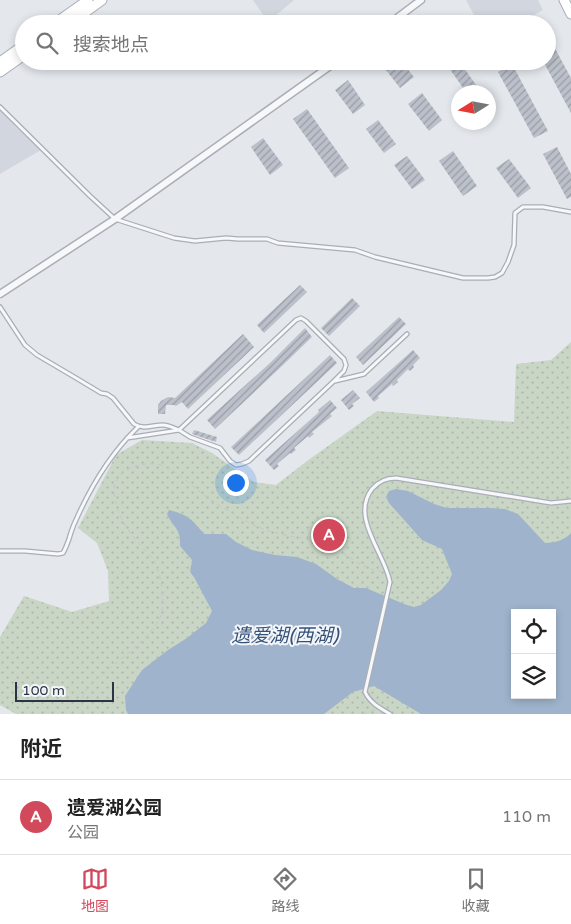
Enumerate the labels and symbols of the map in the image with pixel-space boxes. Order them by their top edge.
north arrow [451,85,496,130]
your location [223,470,249,496]
pin: A [313,516,345,554]
water label: 遗爱湖(西湖) [232,625,340,647]
scale bar [15,679,114,702]

